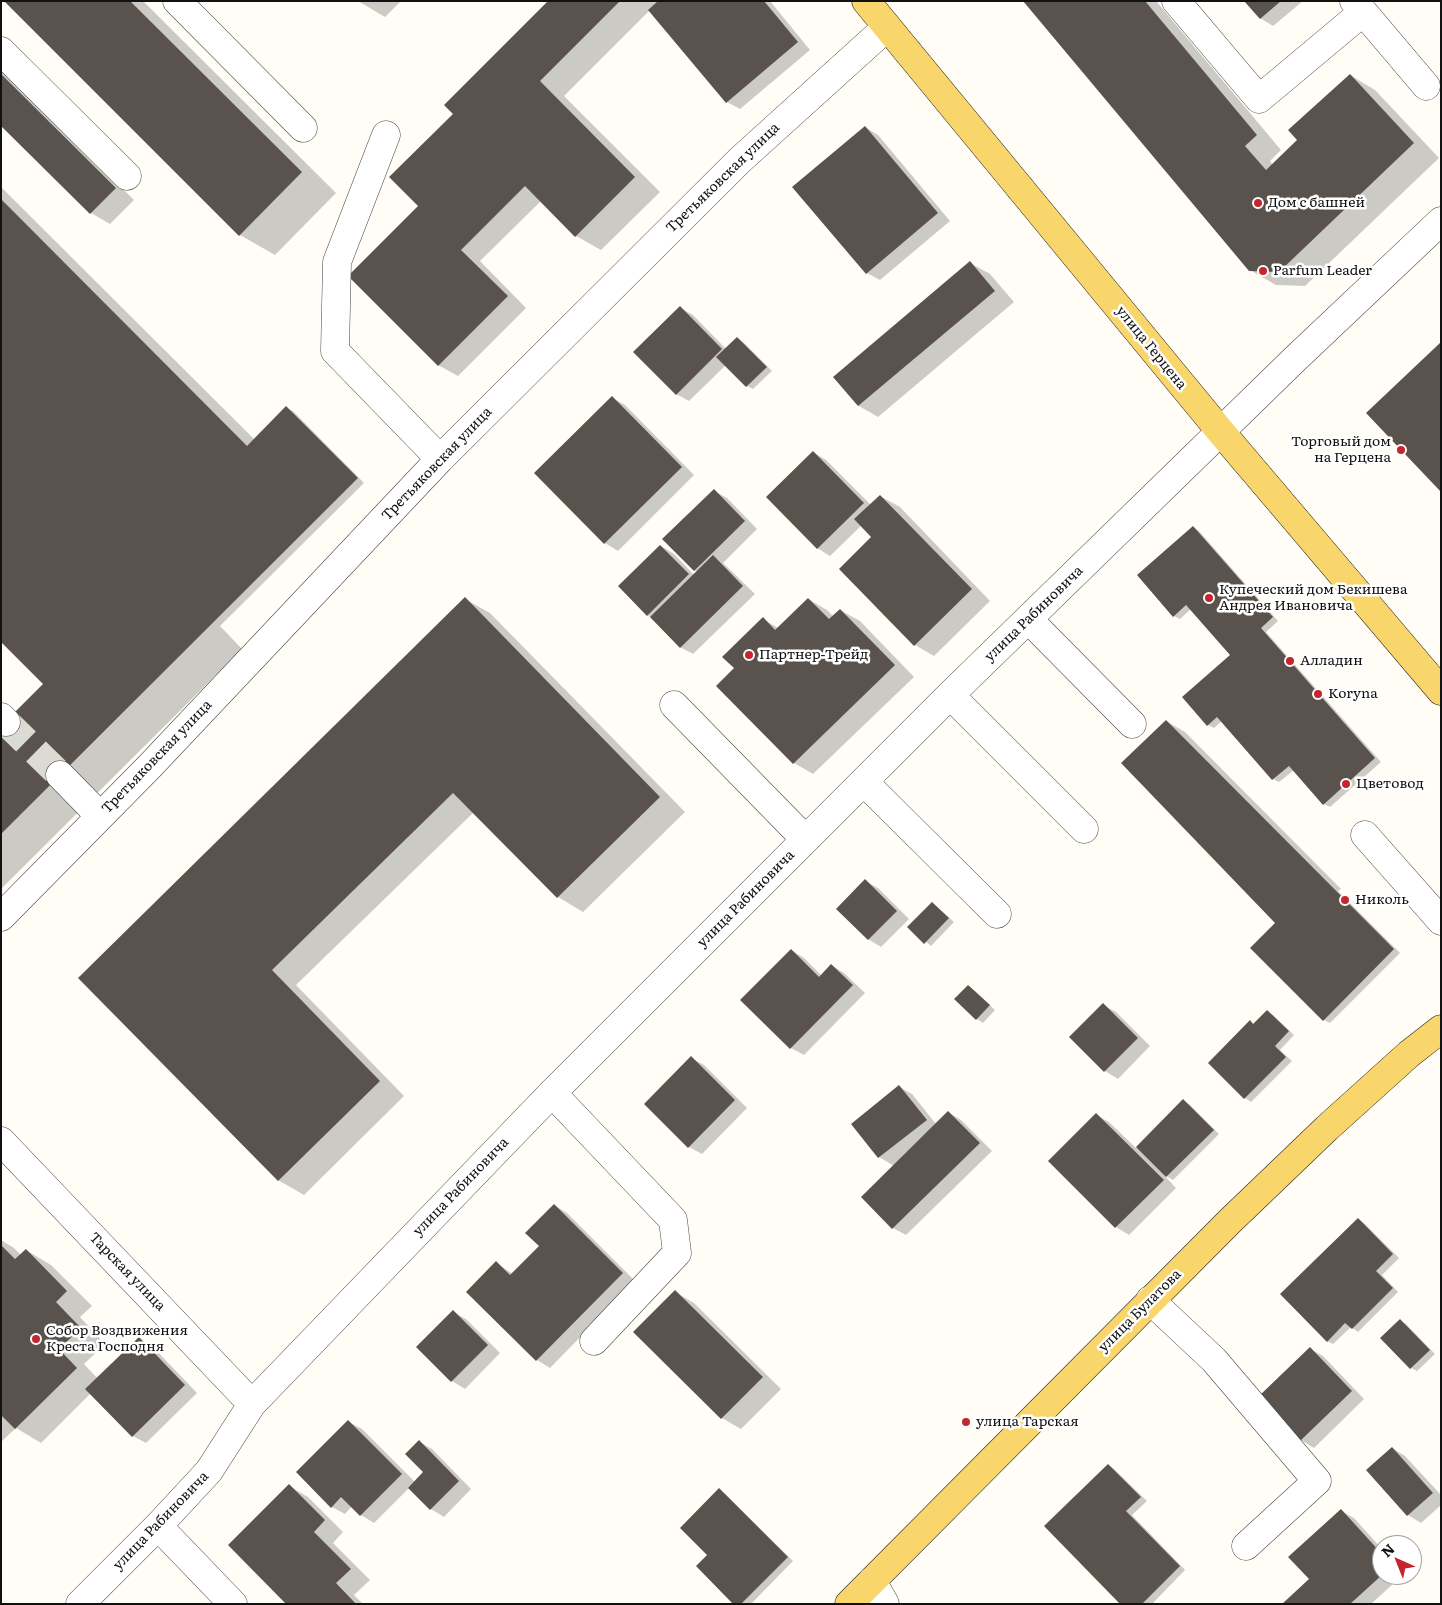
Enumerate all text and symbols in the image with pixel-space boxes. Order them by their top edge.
street label: Третьяковская улица [663,119,783,237]
place label: Дом с башней [1268,195,1365,211]
marker: Дом с башней [1252,197,1264,209]
place label: Parfum Leader [1273,263,1372,279]
marker: Parfum Leader [1257,265,1269,277]
street label: улица Герцена [1112,303,1190,393]
street label: Третьяковская улица [378,404,496,524]
place label: Торговый дом на Герцена [1291,434,1391,467]
marker: Торговый дом на Герцена [1395,444,1407,456]
street label: улица Рабиновича [981,563,1087,665]
place label: Купеческий дом Бекишева Андрея Ивановича [1219,582,1408,614]
marker: Купеческий дом Бекишева Андрея Ивановича [1203,592,1215,604]
place label: Партнер-Трейд [759,647,868,663]
marker: Партнер-Трейд [743,649,755,661]
place label: Алладин [1300,653,1363,669]
marker: Алладин [1284,655,1296,667]
place label: Koryna [1328,686,1378,702]
marker: Koryna [1312,688,1324,700]
street label: Третьяковская улица [98,697,216,817]
place label: Цветовод [1356,776,1424,792]
marker: Цветовод [1340,778,1352,790]
street label: улица Рабиновича [694,847,798,951]
place label: Николь [1355,892,1409,908]
marker: Николь [1339,894,1351,906]
street label: улица Рабиновича [410,1134,512,1240]
street label: Тарская улица [85,1229,169,1315]
street label: улица Булатова [1095,1266,1185,1356]
place label: Собор Воздвижения Креста Господня [46,1323,188,1355]
marker: Собор Воздвижения Креста Господня [30,1333,42,1345]
place label: улица Тарская [976,1414,1079,1430]
marker: улица Тарская [960,1416,972,1428]
street label: улица Рабиновича [110,1468,212,1574]
north arrow [1372,1535,1422,1585]
text: N [1376,1539,1398,1561]

